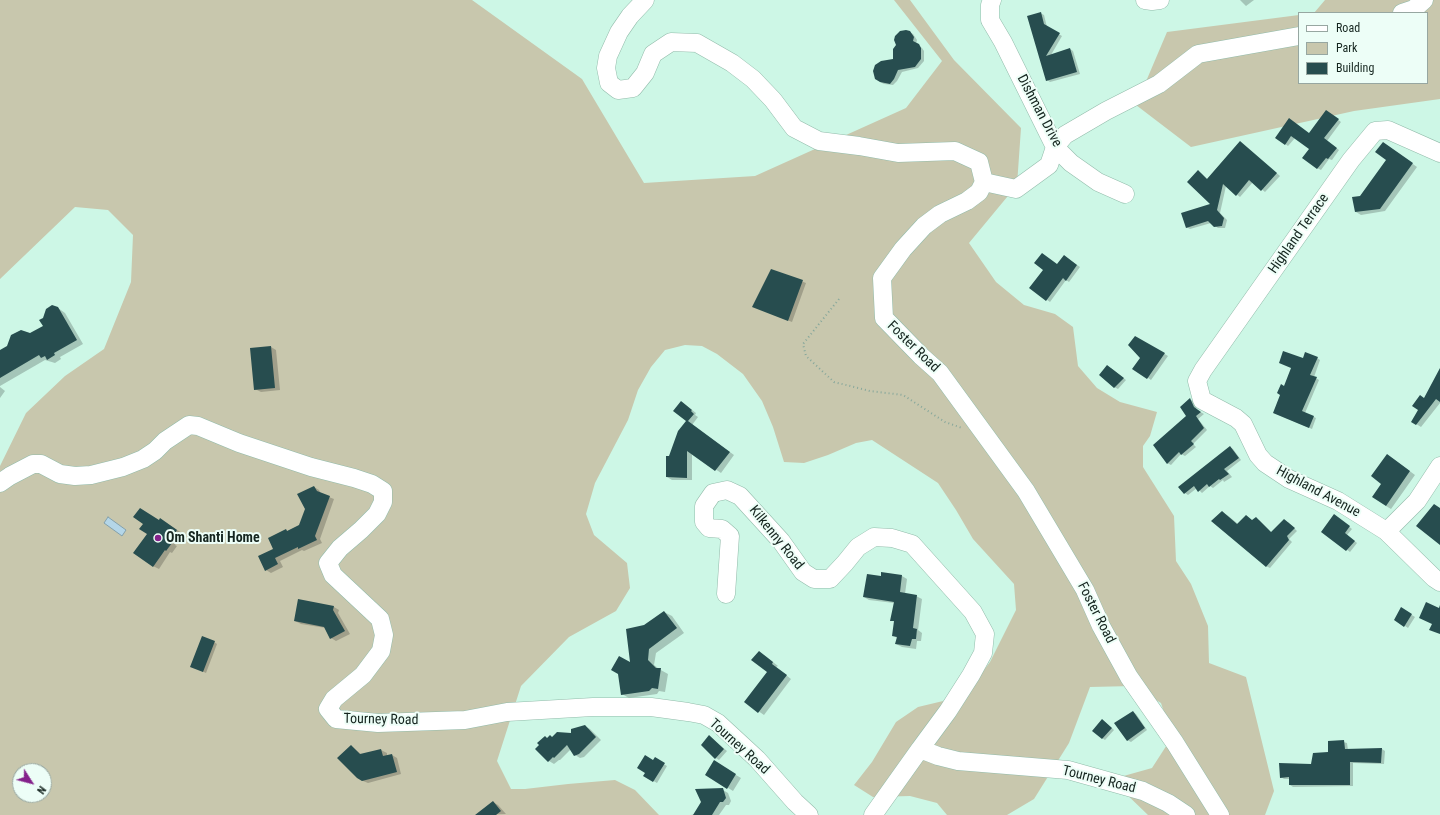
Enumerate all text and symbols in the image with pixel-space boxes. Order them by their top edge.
legend [1298,12,1428,84]
text: Road [1336,21,1360,35]
text: Park [1336,41,1357,55]
text: Building [1336,61,1374,75]
street label: Dishman Drive [1013,72,1065,150]
street label: Highland Terrace [1265,191,1333,277]
street label: Foster Road [883,318,943,376]
street label: Highland Avenue [1273,463,1363,521]
street label: Kilkenny Road [745,503,807,573]
place label: Om Shanti Home [166,530,260,546]
marker: Om Shanti Home [153,533,163,543]
street label: Foster Road [1073,580,1119,646]
street label: Tourney Road [343,711,419,729]
street label: Tourney Road [705,716,773,778]
north arrow [12,763,52,803]
street label: Tourney Road [1061,763,1137,797]
text: N [34,783,49,796]

